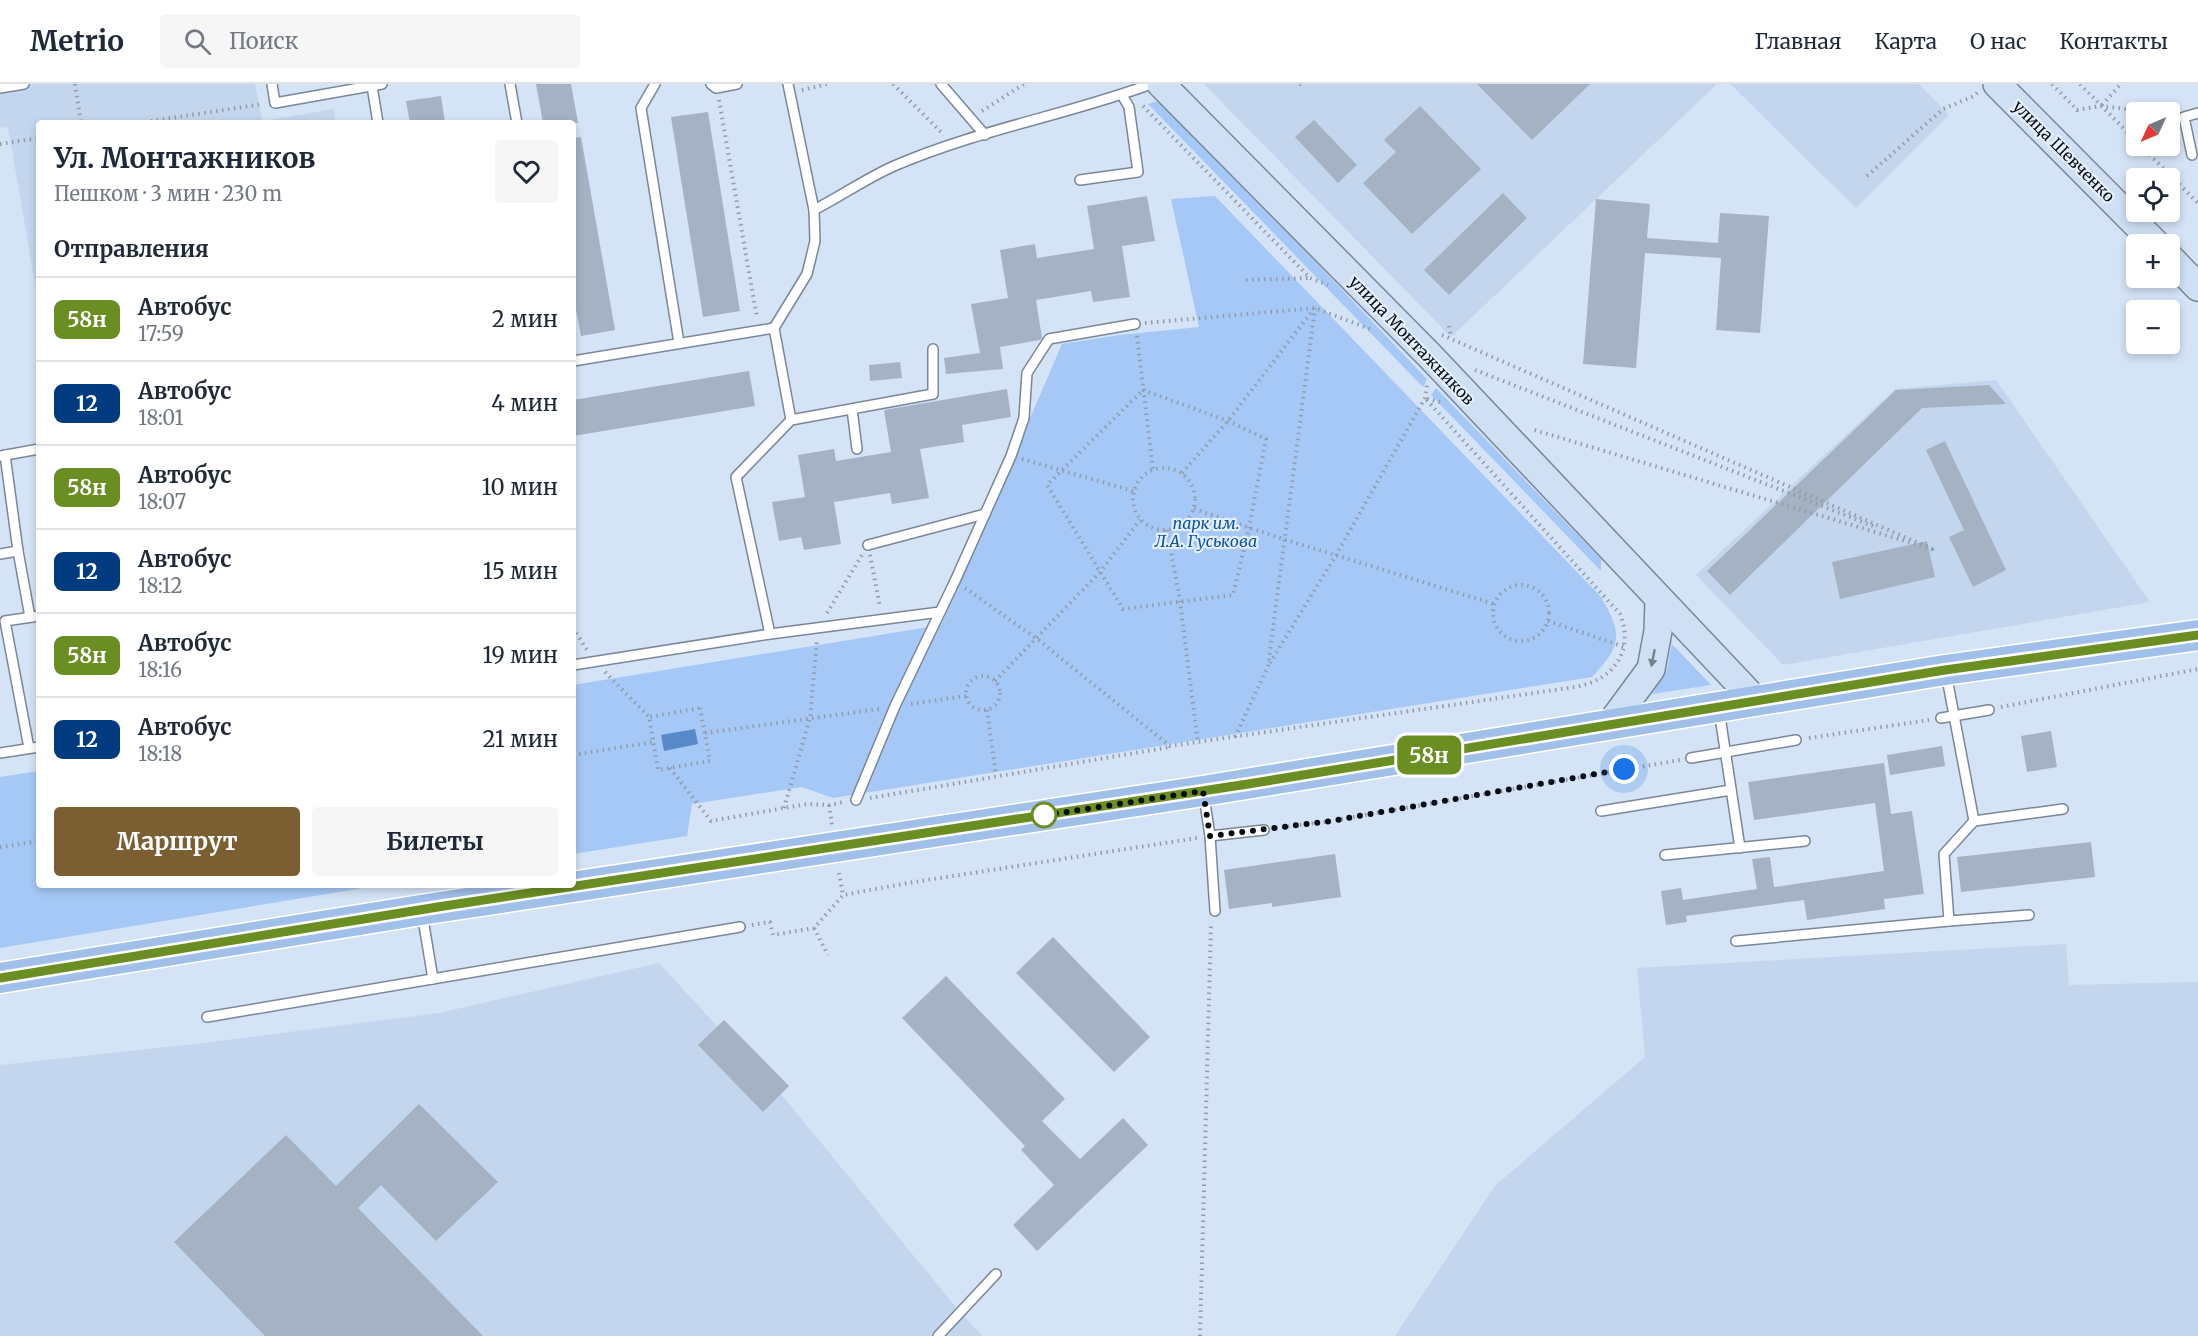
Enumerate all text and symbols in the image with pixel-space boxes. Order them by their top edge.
search box [160,14,580,68]
text: Metrio [30,23,124,59]
icon: search [181,25,214,58]
text: Поиск [229,27,298,55]
text: Главная [1755,28,1842,55]
text: Карта [1875,28,1937,55]
text: О нас [1970,28,2027,55]
text: Контакты [2060,28,2168,55]
street label: улица Шевченко [2009,96,2119,206]
north arrow [2126,102,2180,156]
map controls [2126,102,2180,354]
text: Ул. Монтажников [54,140,315,176]
button: heart [495,140,558,203]
button: locate [2126,168,2180,222]
text: Пешком · 3 мин · 230 m [54,181,282,206]
button: + [2126,234,2180,288]
text: Отправления [54,235,209,263]
street label: улица Монтажников [1345,271,1479,409]
text: Автобус [138,293,231,321]
button: − [2126,300,2180,354]
text: 2 мин [492,305,558,333]
text: 58н [67,306,107,333]
text: 17:59 [138,321,184,346]
text: Автобус [138,377,231,405]
text: 4 мин [491,389,558,417]
text: 12 [76,390,98,417]
text: 18:01 [138,405,184,430]
text: Автобус [138,461,231,489]
text: 10 мин [482,473,558,501]
text: 58н [67,474,107,501]
text: 18:07 [138,489,186,514]
park label: парк им. Л.А. Гуськова [1154,513,1257,551]
text: Автобус [138,545,231,573]
text: 15 мин [483,557,558,585]
text: 12 [76,558,98,585]
text: 18:12 [138,573,183,598]
text: Автобус [138,629,231,657]
text: 19 мин [483,641,558,669]
text: 58н [67,642,107,669]
one-way arrow [1648,649,1657,668]
text: 18:16 [138,657,182,682]
text: Автобус [138,713,231,741]
text: 21 мин [482,725,558,753]
text: 12 [76,726,98,753]
line badge: 58н [1394,736,1464,774]
text: 18:18 [138,741,182,766]
text: 58н [1409,742,1449,769]
your location [1609,754,1639,784]
unlabelled marker [1031,802,1057,828]
button: Маршрут [54,807,300,876]
button: Билеты [312,807,558,876]

